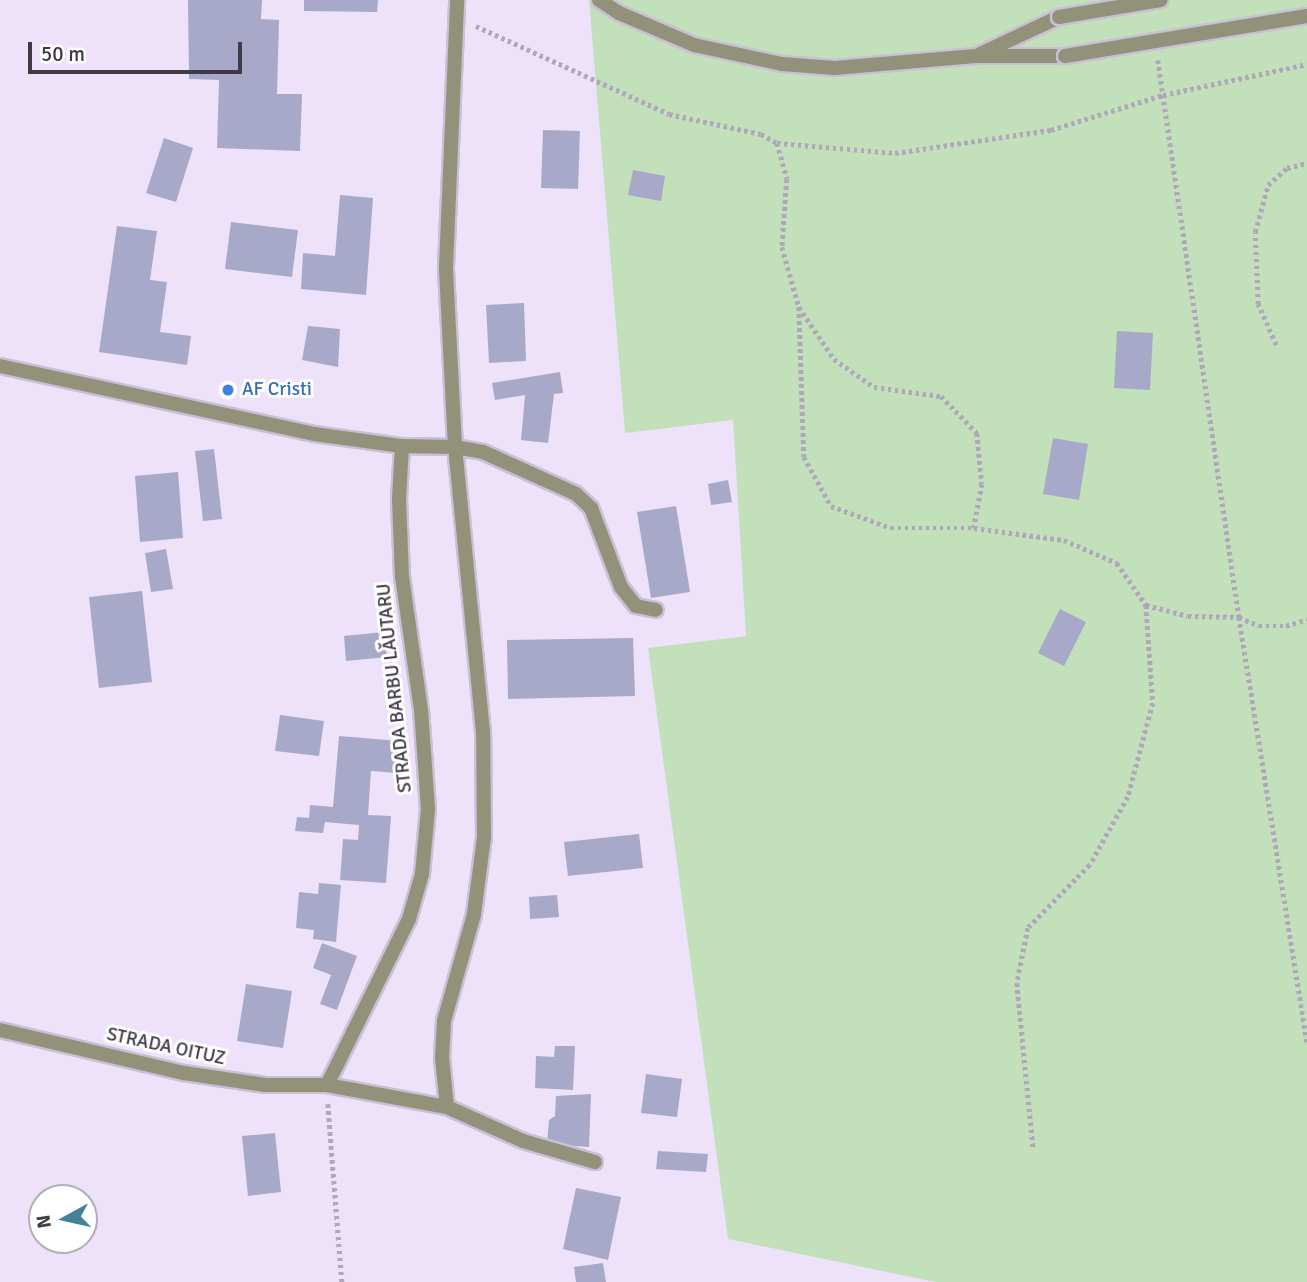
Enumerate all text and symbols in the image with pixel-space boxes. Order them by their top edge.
scale bar [32,28,245,72]
text: 50 m [41,41,85,67]
place label: AF Cristi [242,379,312,401]
marker: AF Cristi [220,382,236,398]
street label: STRADA BARBU LĂUTARU [373,582,417,794]
street label: STRADA OITUZ [105,1023,227,1071]
north arrow [28,1184,98,1254]
text: N [31,1213,57,1230]

